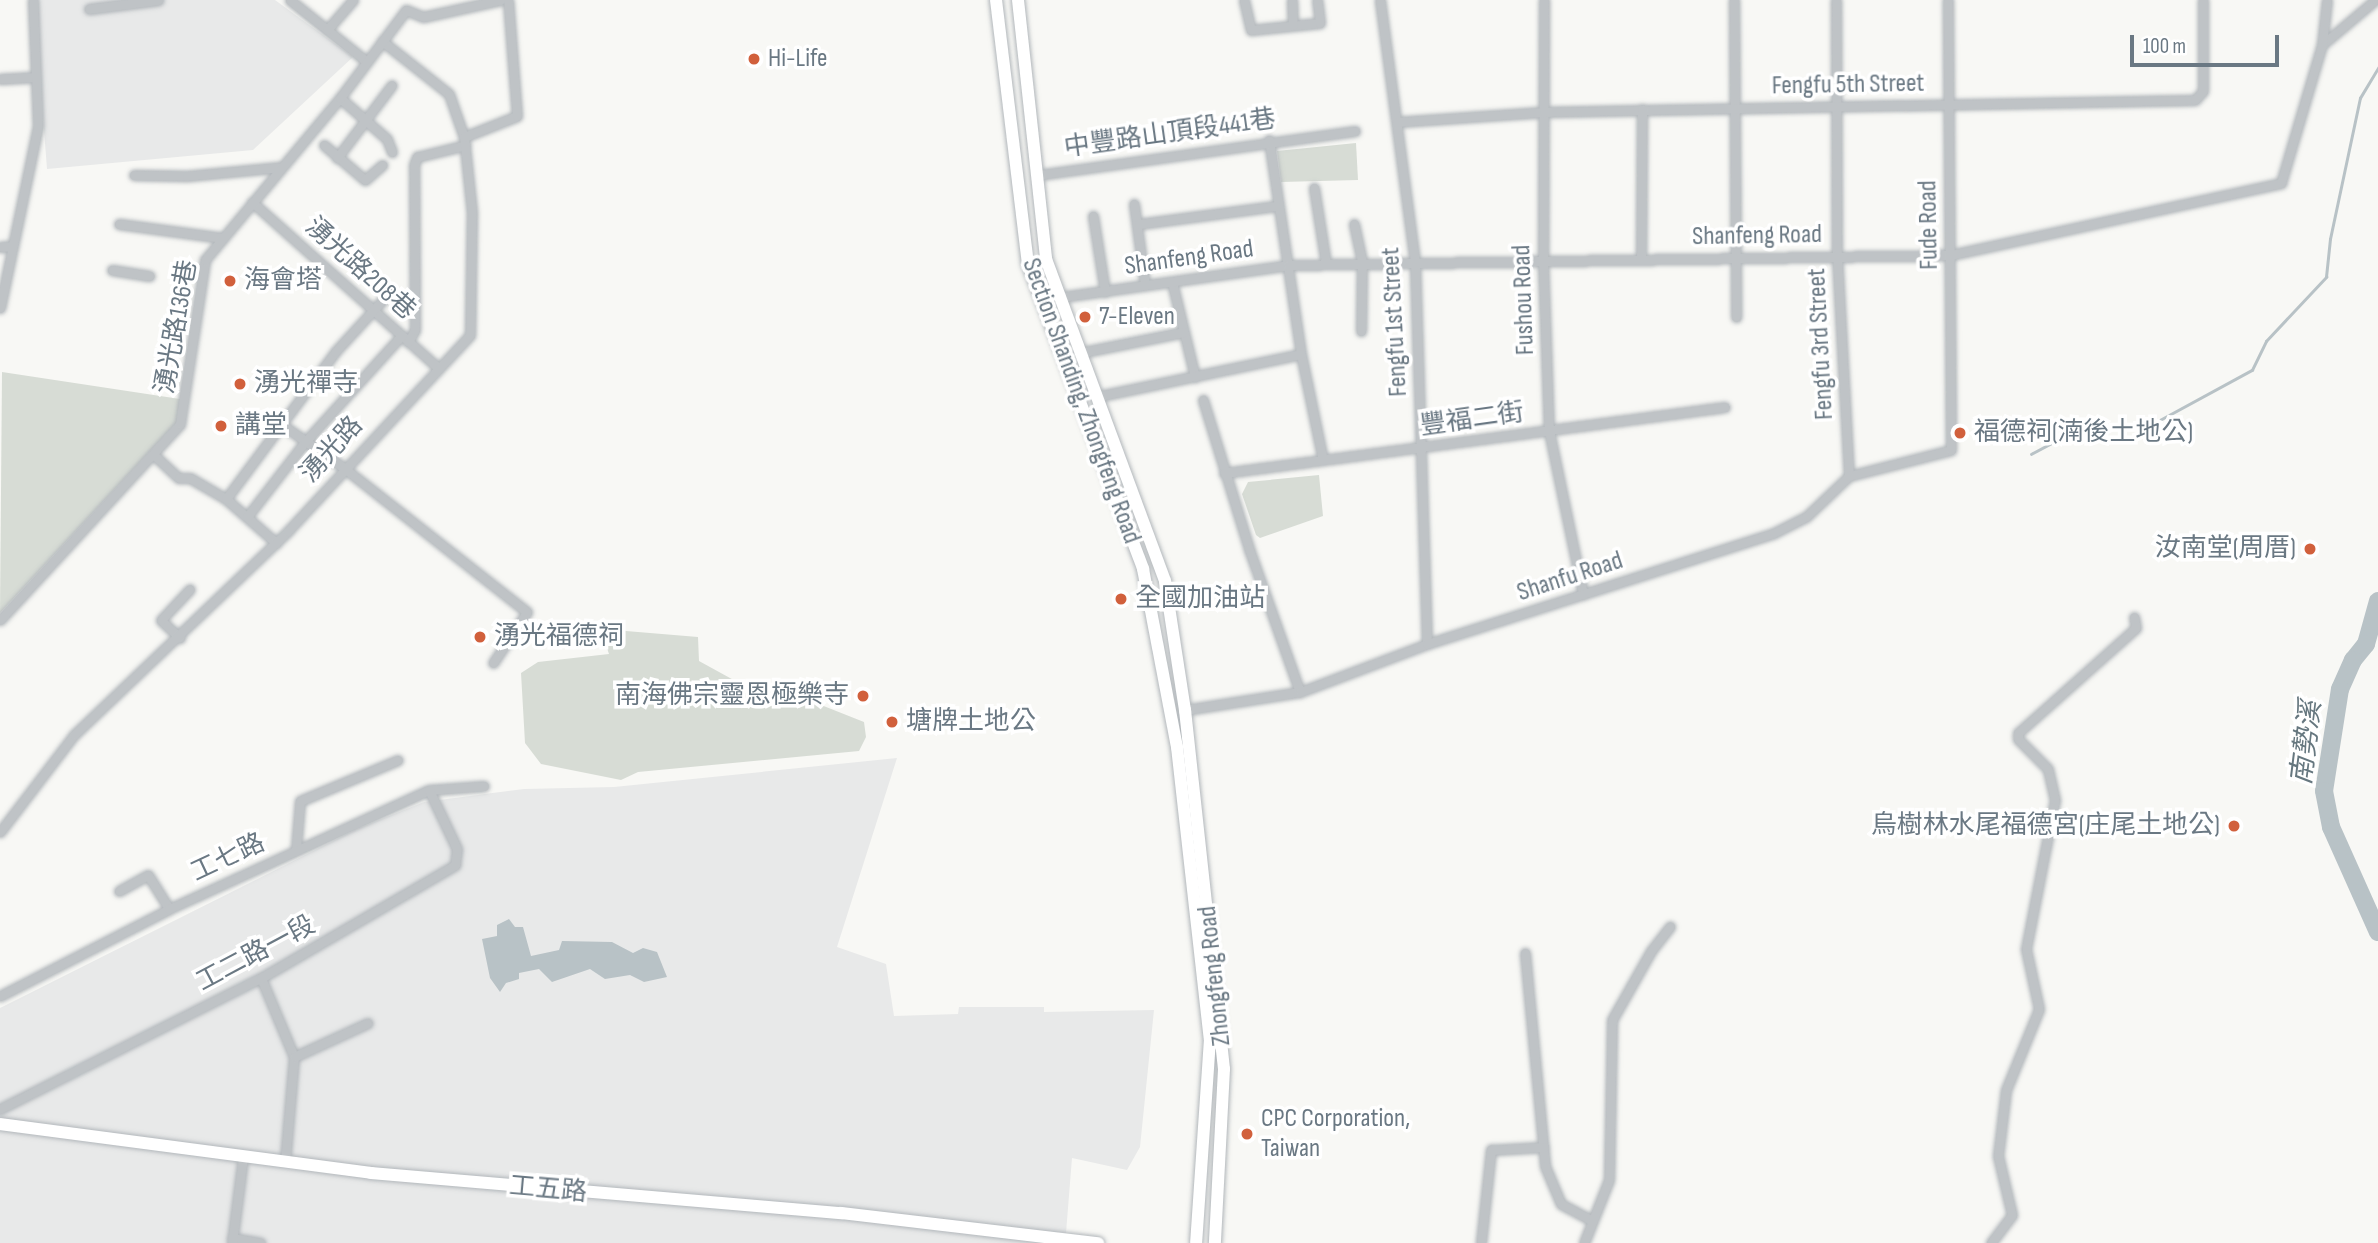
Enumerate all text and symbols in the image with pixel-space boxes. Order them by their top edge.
scale bar [2133,21,2282,65]
text: 100 m [2143,34,2186,59]
place label: Hi-Life [768,43,827,75]
marker: Hi-Life [746,51,762,67]
street label: Fengfu 5th Street [1772,68,1924,102]
street label: 中豐路山頂段441巷 [1062,104,1278,164]
street label: Fude Road [1913,180,1945,270]
street label: 湧光路208巷 [298,211,422,327]
street label: Shanfeng Road [1692,219,1822,253]
street label: Shanfeng Road [1123,234,1255,282]
street label: Fushou Road [1506,244,1542,356]
street label: Fengfu 1st Street [1376,247,1414,397]
street label: Section Shanding, Zhongfeng Road [1015,254,1147,548]
street label: 湧光路136巷 [150,258,204,396]
place label: 海會塔 [244,265,322,297]
street label: Fengfu 3rd Street [1801,267,1841,421]
marker: 海會塔 [222,273,238,289]
place label: 7-Eleven [1099,301,1175,333]
marker: 7-Eleven [1077,309,1093,325]
place label: 湧光禪寺 [254,368,358,400]
marker: 湧光禪寺 [232,376,248,392]
street label: 豐福二街 [1418,397,1526,443]
place label: 講堂 [235,410,287,442]
street label: 湧光路 [294,411,370,489]
place label: 福德祠(湳後土地公) [1974,417,2193,449]
marker: 講堂 [213,418,229,434]
marker: 福德祠(湳後土地公) [1952,425,1968,441]
place label: 汝南堂(周厝) [2155,533,2296,565]
marker: 汝南堂(周厝) [2302,541,2318,557]
street label: Shanfu Road [1513,545,1627,609]
place label: 全國加油站 [1135,583,1265,615]
marker: 全國加油站 [1113,591,1129,607]
place label: 湧光福德祠 [494,621,624,653]
marker: 湧光福德祠 [472,629,488,645]
place label: 南海佛宗靈恩極樂寺 [615,680,849,712]
marker: 南海佛宗靈恩極樂寺 [855,688,871,704]
water label: 南勢溪 [2285,699,2329,787]
place label: 塘牌土地公 [906,706,1036,738]
marker: 塘牌土地公 [884,714,900,730]
place label: 烏樹林水尾福德宮(庄尾土地公) [1871,810,2220,842]
marker: 烏樹林水尾福德宮(庄尾土地公) [2226,818,2242,834]
street label: 工七路 [186,827,270,889]
street label: Zhongfeng Road [1192,904,1238,1048]
street label: 工二路一段 [191,910,321,998]
place label: CPC Corporation, Taiwan [1261,1103,1410,1164]
marker: CPC Corporation, Taiwan [1239,1126,1255,1142]
street label: 工五路 [508,1171,588,1209]

